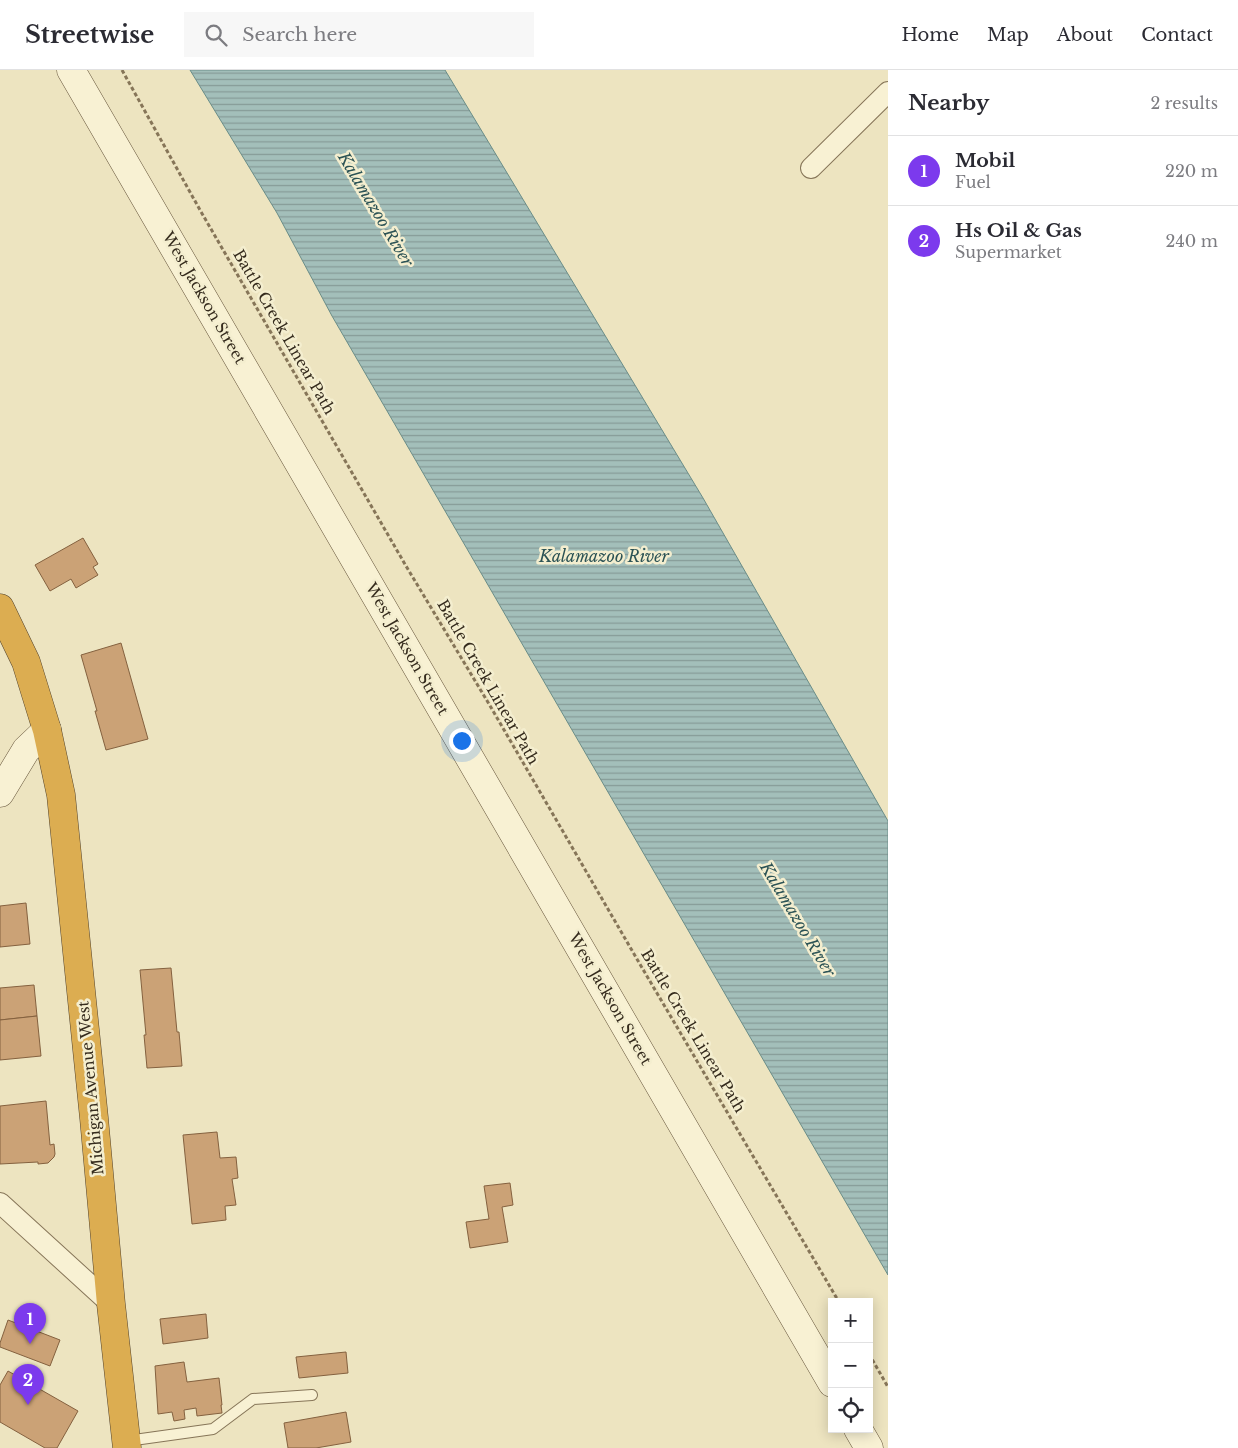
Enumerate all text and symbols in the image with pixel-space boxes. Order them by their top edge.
search box [184,12,534,57]
text: Streetwise [25,20,154,49]
icon: search [202,21,230,49]
text: Search here [242,23,357,46]
text: Home [901,24,959,46]
text: Map [987,24,1029,46]
text: About [1057,24,1113,46]
text: Contact [1141,24,1213,46]
text: Nearby [908,90,989,116]
text: 2 results [1150,93,1218,113]
water label: Kalamazoo River [333,147,418,270]
text: Mobil [955,149,1015,172]
text: 1 [921,161,927,181]
text: 220 m [1165,161,1218,181]
text: Fuel [955,172,991,192]
text: Hs Oil & Gas [955,219,1082,242]
street label: West Jackson Street [158,228,250,367]
text: 2 [919,231,929,251]
text: 240 m [1166,231,1218,251]
text: Supermarket [955,242,1062,262]
street label: Battle Creek Linear Path [229,246,339,418]
water label: Kalamazoo River [538,546,670,566]
street label: West Jackson Street [361,579,453,718]
street label: Battle Creek Linear Path [433,596,543,768]
your location [449,728,475,754]
water label: Kalamazoo River [755,857,840,980]
street label: West Jackson Street [564,929,656,1068]
street label: Battle Creek Linear Path [637,946,750,1116]
street label: Michigan Avenue West [73,1000,108,1176]
map controls [828,1298,873,1433]
button: + [828,1298,873,1343]
pin: 1 [14,1303,46,1344]
button: − [828,1343,873,1388]
pin: 2 [12,1364,44,1405]
button: locate [828,1388,873,1433]

